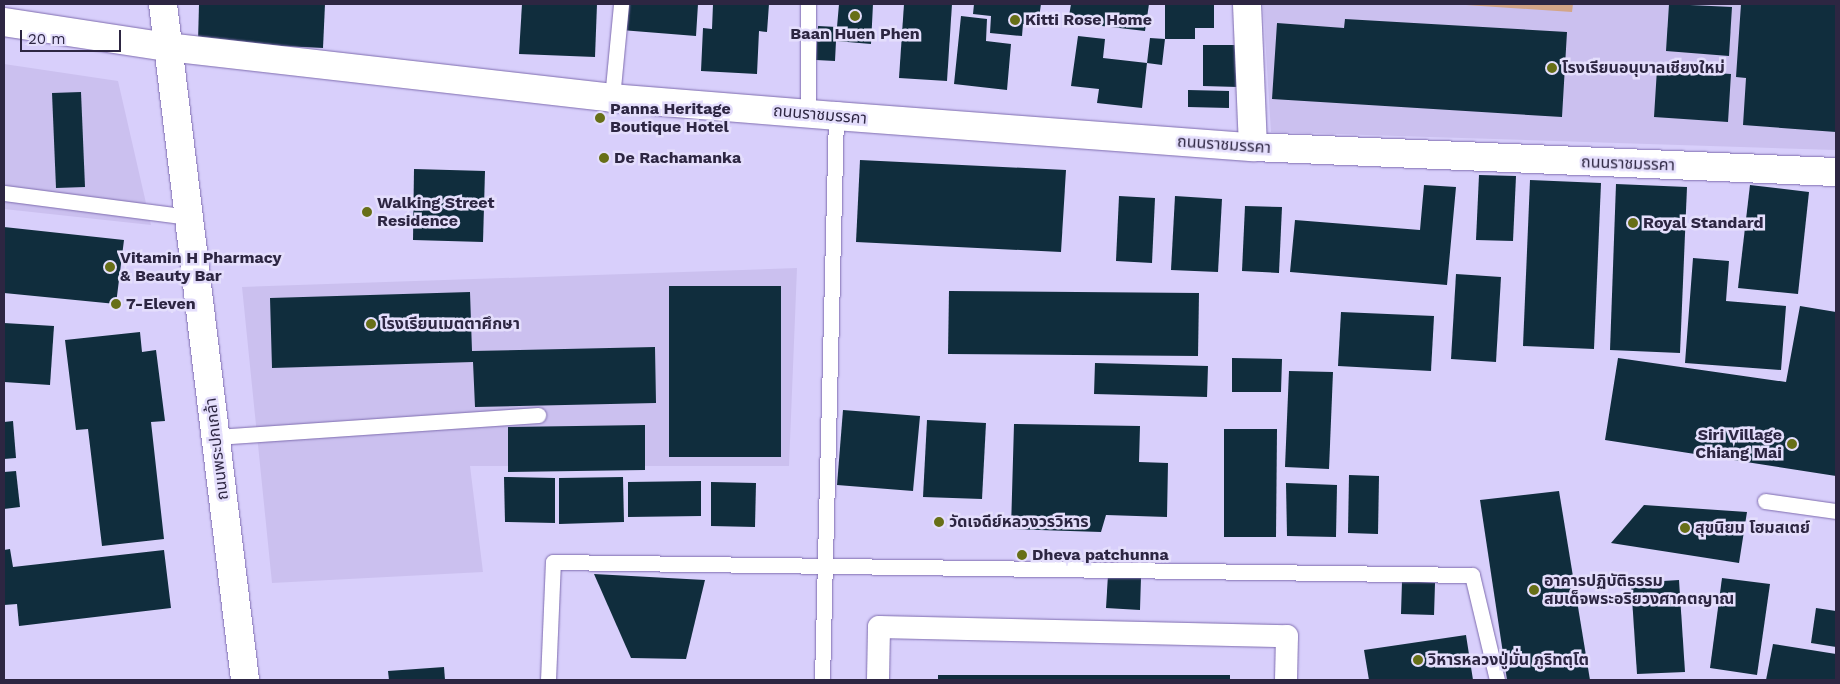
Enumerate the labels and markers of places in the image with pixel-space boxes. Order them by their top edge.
marker: Baan Huen Phen [849,10,861,22]
place label: Kitti Rose Home [1025,10,1152,30]
marker: Kitti Rose Home [1009,14,1021,26]
place label: Baan Huen Phen [790,24,920,44]
place label: โรงเรียนอนุบาลเชียงใหม่ [1562,58,1725,78]
marker: โรงเรียนอนุบาลเชียงใหม่ [1546,62,1558,74]
place label: Panna Heritage Boutique Hotel [610,99,731,137]
marker: Panna Heritage Boutique Hotel [594,112,606,124]
place label: De Rachamanka [614,148,741,168]
marker: De Rachamanka [598,152,610,164]
place label: Walking Street Residence [377,193,494,231]
marker: Walking Street Residence [361,206,373,218]
place label: Royal Standard [1643,213,1764,233]
marker: Royal Standard [1627,217,1639,229]
place label: Vitamin H Pharmacy & Beauty Bar [120,248,282,286]
marker: Vitamin H Pharmacy & Beauty Bar [104,261,116,273]
place label: 7-Eleven [126,294,196,314]
marker: 7-Eleven [110,298,122,310]
place label: โรงเรียนเมตตาศึกษา [381,314,520,334]
marker: โรงเรียนเมตตาศึกษา [365,318,377,330]
place label: Siri Village Chiang Mai [1695,425,1782,463]
marker: Siri Village Chiang Mai [1786,438,1798,450]
place label: วัดเจดีย์หลวงวรวิหาร [949,512,1089,532]
marker: วัดเจดีย์หลวงวรวิหาร [933,516,945,528]
place label: สุขนิยม โฮมสเตย์ [1695,518,1810,538]
marker: สุขนิยม โฮมสเตย์ [1679,522,1691,534]
place label: Dheva patchunna [1032,545,1169,565]
marker: Dheva patchunna [1016,549,1028,561]
place label: อาคารปฏิบัติธรรม สมเด็จพระอริยวงศาคตญาณ [1544,571,1734,609]
marker: อาคารปฏิบัติธรรม สมเด็จพระอริยวงศาคตญาณ [1528,584,1540,596]
place label: วิหารหลวงปู่มั่น ภูริทตฺโต [1428,650,1589,670]
marker: วิหารหลวงปู่มั่น ภูริทตฺโต [1412,654,1424,666]

